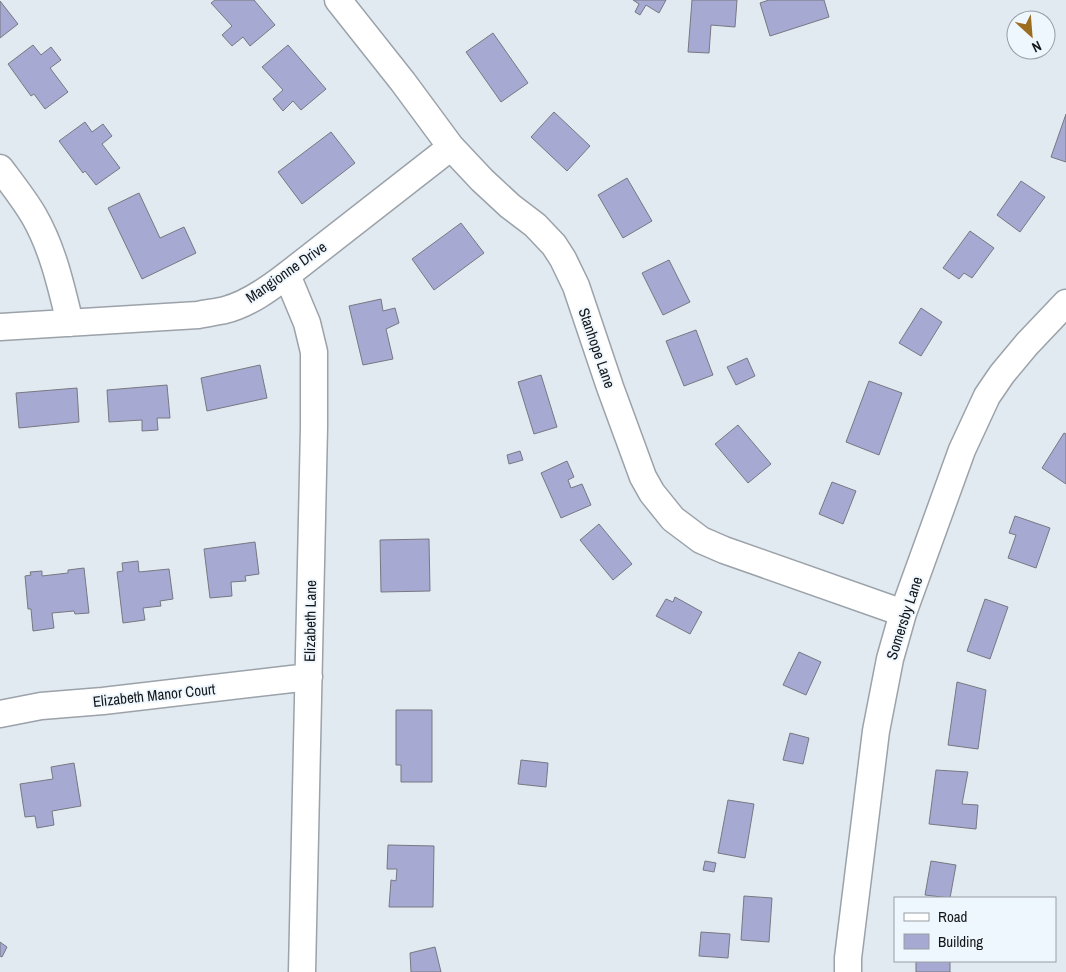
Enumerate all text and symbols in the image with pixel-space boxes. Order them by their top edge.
north arrow [1006,10,1056,60]
text: N [1029,37,1044,57]
street label: Mangionne Drive [241,236,331,308]
street label: Stanhope Lane [573,305,621,391]
street label: Somersby Lane [881,574,927,662]
street label: Elizabeth Lane [299,580,321,662]
street label: Elizabeth Manor Court [92,678,217,712]
legend [894,897,1056,962]
text: Road [938,906,967,927]
text: Building [938,931,983,952]

